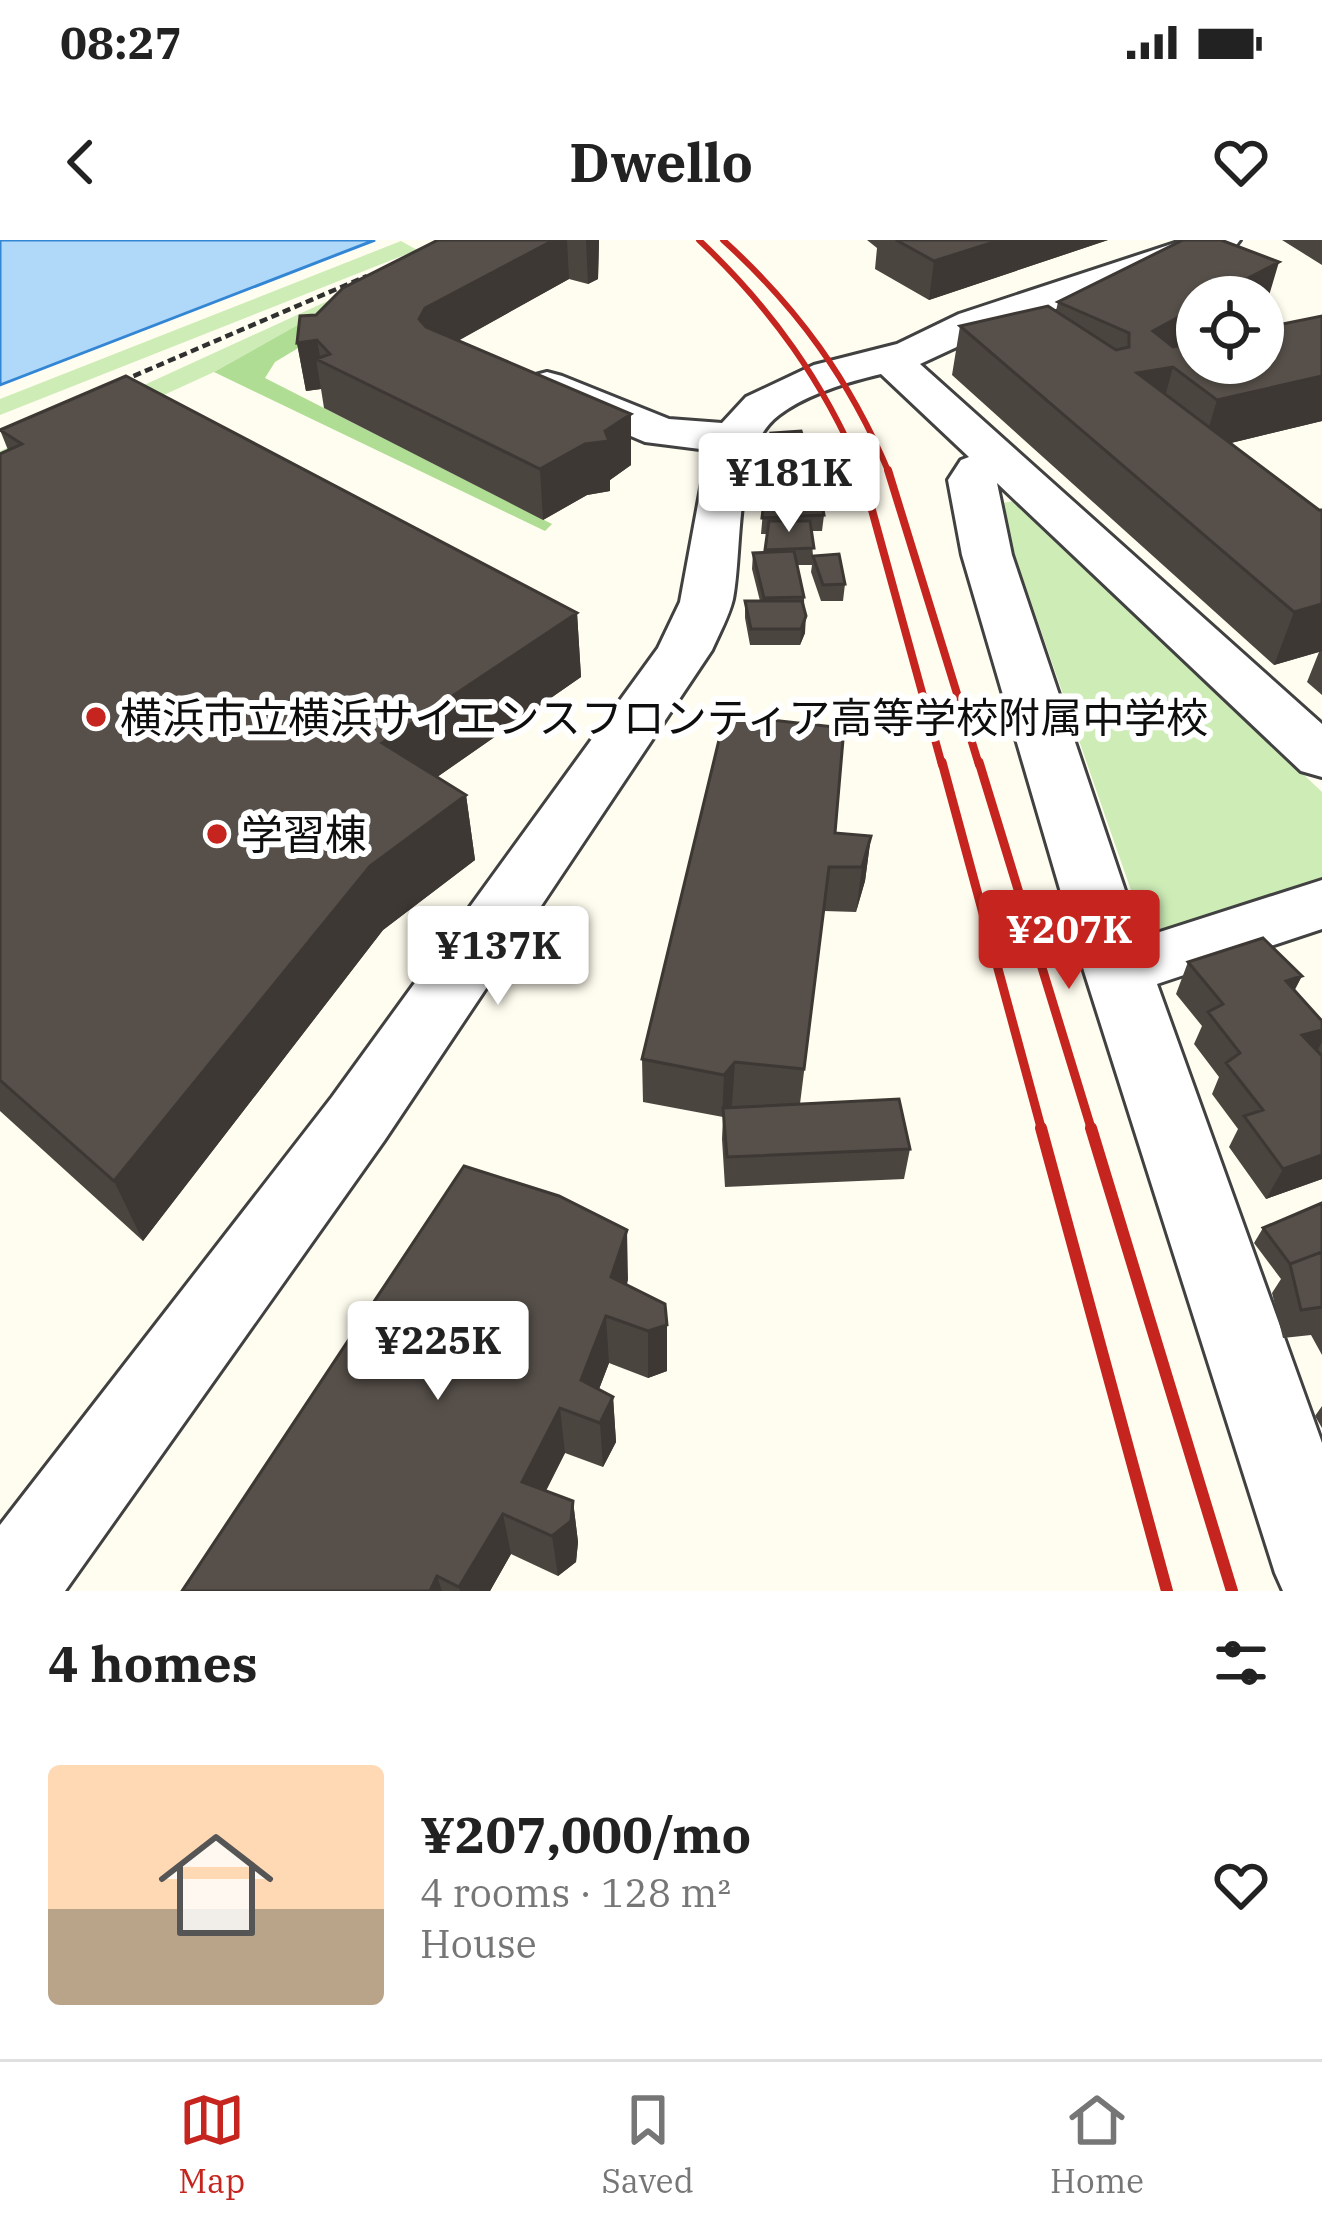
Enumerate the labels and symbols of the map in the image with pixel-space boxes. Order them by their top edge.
pin: ¥181K [705,433,873,535]
place label: 横浜市立横浜サイエンスフロンティア高等学校附属中学校 [120,690,1208,745]
marker: 横浜市立横浜サイエンスフロンティア高等学校附属中学校 [83,704,109,730]
place label: 学習棟 [241,807,367,862]
marker: 学習棟 [204,821,230,847]
pin: ¥207K [985,890,1153,992]
pin: ¥137K [414,906,582,1008]
pin: ¥225K [354,1301,522,1403]

